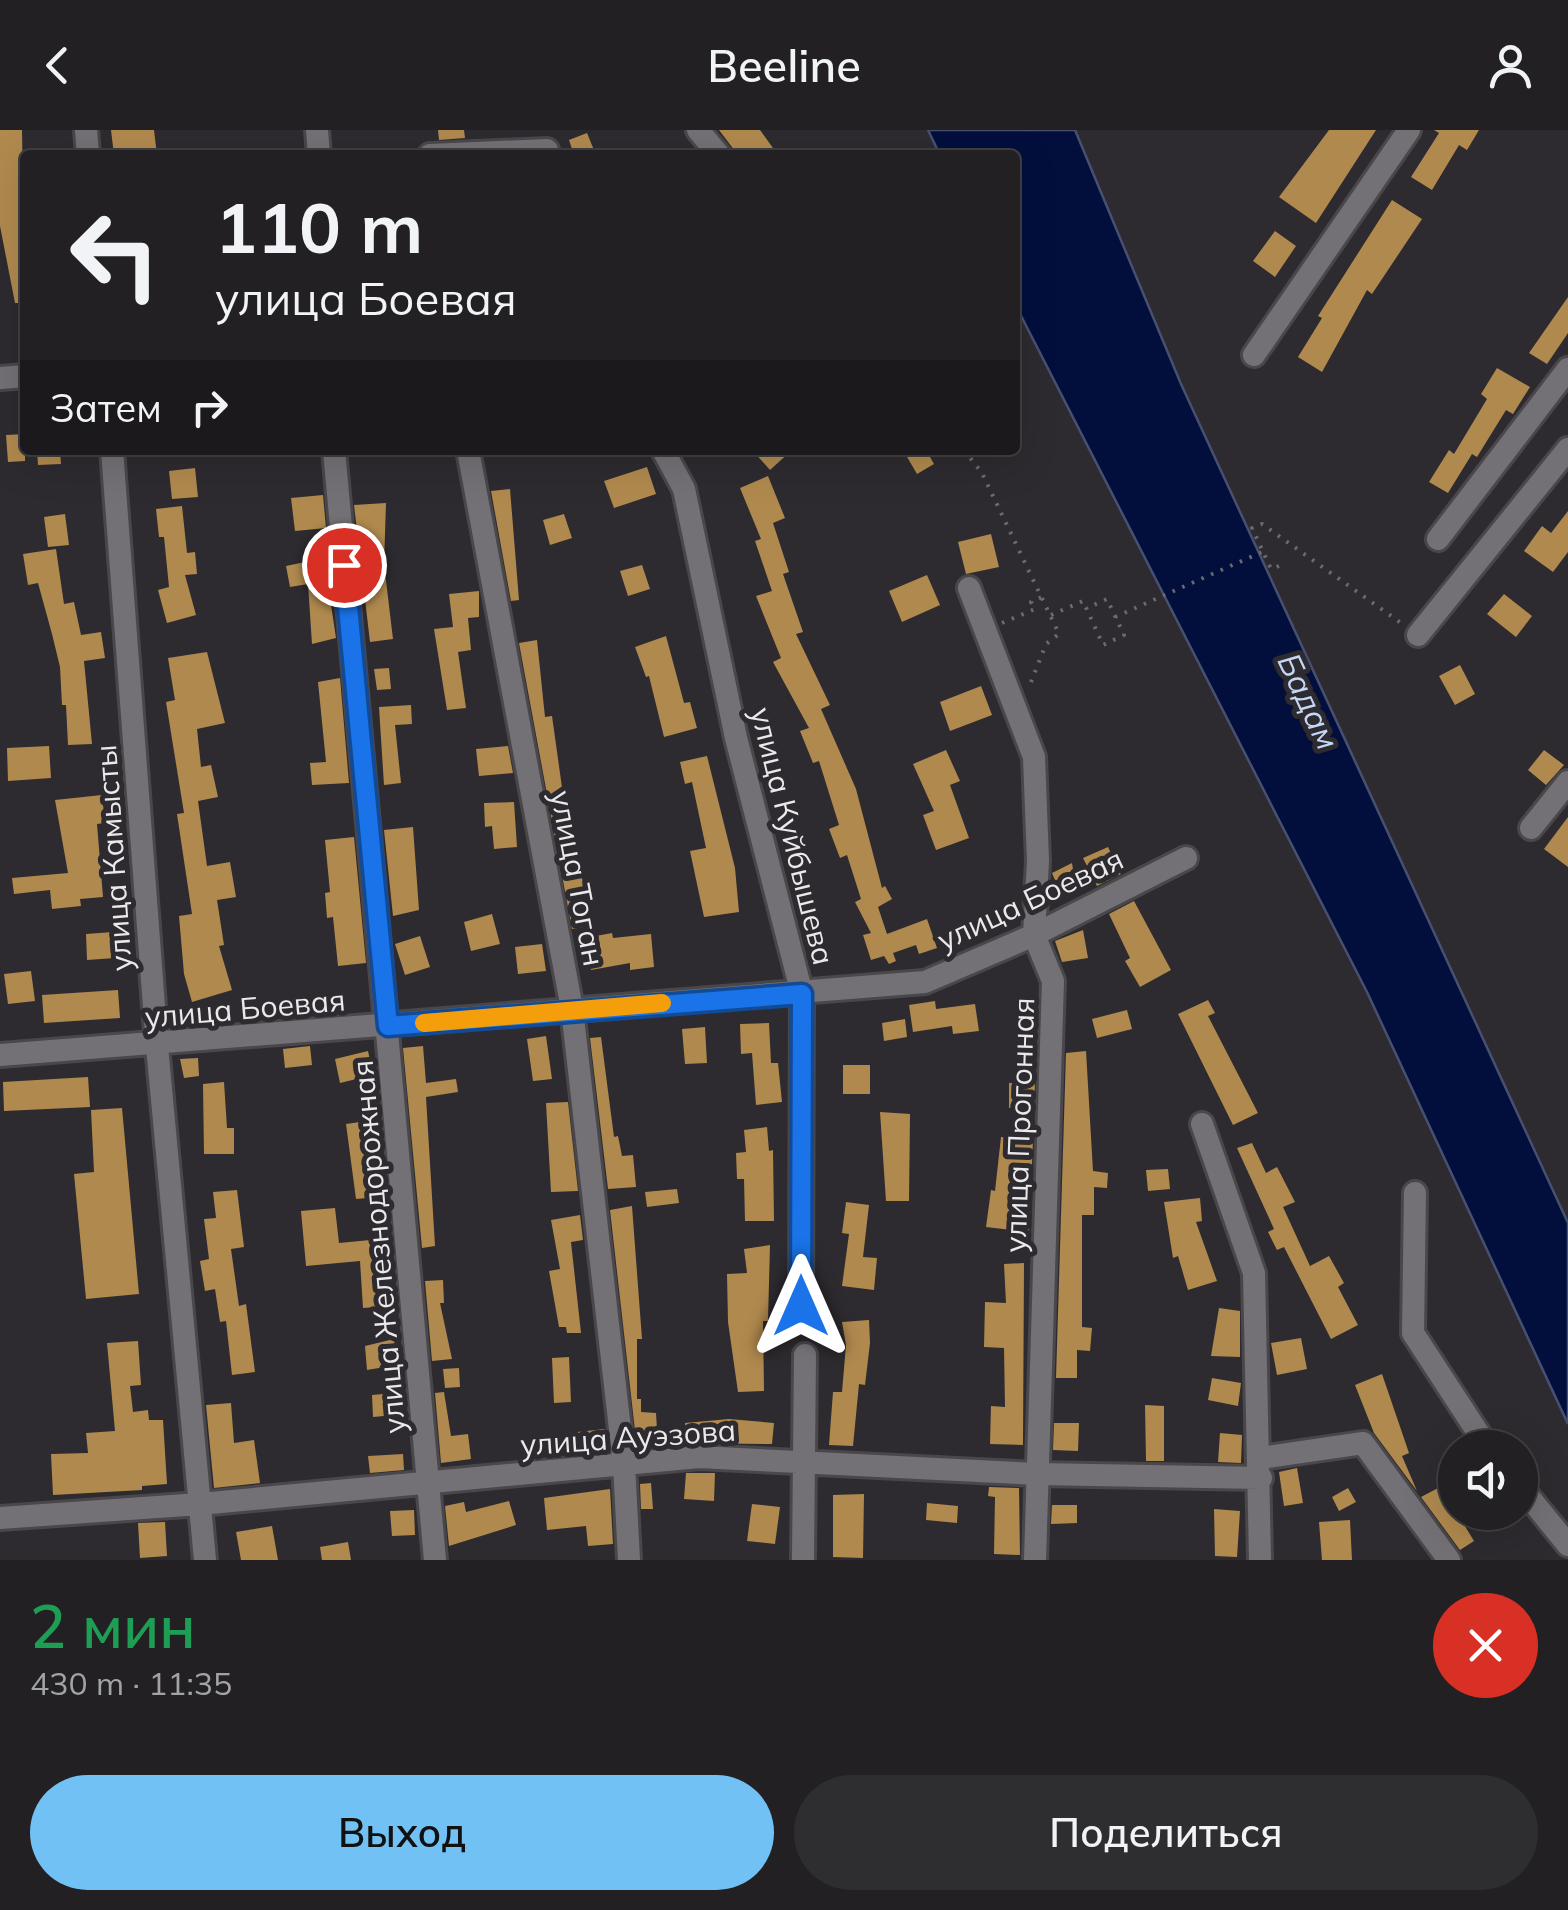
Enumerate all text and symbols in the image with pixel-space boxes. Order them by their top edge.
text: Beeline [707,37,861,93]
icon: back [30,38,85,93]
icon: person [1483,38,1538,93]
text: 110 m [215,183,423,271]
icon: left [50,190,180,320]
text: улица Боевая [215,270,517,326]
icon: right [182,380,237,435]
text: Затем [50,384,162,432]
pin [302,523,387,608]
icon: arrive [317,538,372,593]
water label: Бадам [1269,646,1349,756]
street label: улица Куйбышева [743,703,843,969]
street label: улица Камысты [86,744,140,972]
street label: улица Тоган [542,787,614,969]
street label: улица Боевая [931,839,1129,959]
street label: улица Боевая [143,980,347,1036]
street label: улица Прогонная [996,997,1042,1253]
street label: улица Железнодорожная [343,1059,413,1435]
position arrow [749,1254,853,1358]
street label: улица Ауэзова [519,1411,737,1463]
map controls [1438,1430,1538,1530]
button: sound [1438,1430,1538,1530]
text: 2 мин [30,1588,196,1663]
button: close [1433,1593,1538,1698]
text: 430 m · 11:35 [30,1663,232,1703]
button: Выход [30,1775,774,1890]
button: Поделиться [794,1775,1538,1890]

